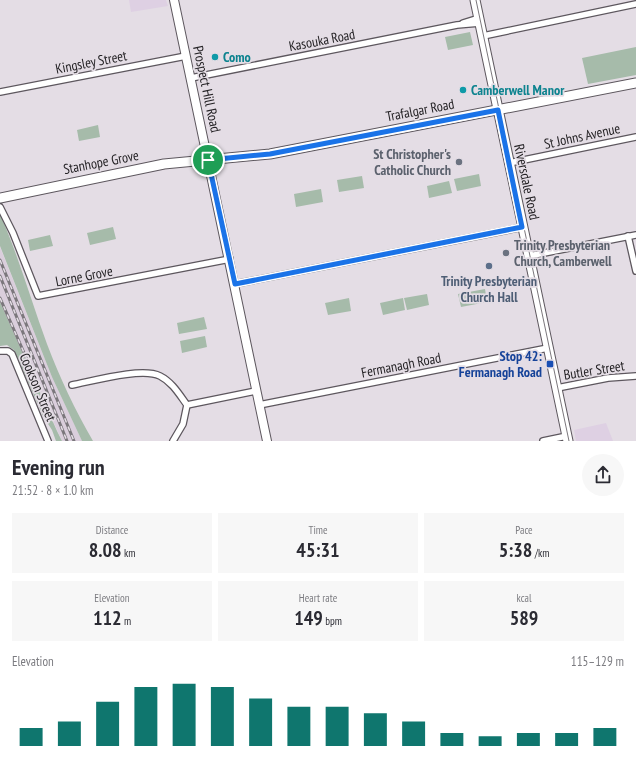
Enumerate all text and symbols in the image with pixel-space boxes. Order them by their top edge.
street label: Kasouka Road [287,25,357,55]
street label: Prospect Hill Road [189,44,225,134]
street label: Kingsley Street [54,46,128,78]
place label: Como [223,48,251,66]
marker: Como [210,52,220,62]
place label: Camberwell Manor [471,81,565,99]
marker: Camberwell Manor [458,85,468,95]
street label: Trafalgar Road [384,95,456,125]
street label: St Johns Avenue [542,119,622,153]
street label: Riversdale Road [510,142,544,222]
pin [191,143,225,177]
place label: St Christopher's Catholic Church [373,145,451,179]
street label: Stanhope Grove [62,146,140,178]
icon: arrive [197,149,219,171]
marker: St Christopher's Catholic Church [454,157,464,167]
place label: Trinity Presbyterian Church, Camberwell [514,236,612,270]
marker: Trinity Presbyterian Church, Camberwell [501,248,511,258]
marker: Trinity Presbyterian Church Hall [484,261,494,271]
street label: Lorne Grove [54,262,114,290]
place label: Trinity Presbyterian Church Hall [441,272,537,306]
place label: Stop 42: Fermanagh Road [459,347,542,381]
street label: Fermanagh Road [360,348,442,382]
street label: Cookson Street [16,350,60,424]
street label: Butler Street [562,356,626,384]
marker: Stop 42: Fermanagh Road [545,359,555,369]
text: Evening run [12,453,105,481]
button: share [582,454,624,496]
text: 21:52 · 8 × 1.0 km [12,482,93,499]
text: Distance [96,523,128,537]
text: Time [308,523,328,537]
text: Pace [515,523,533,537]
text: 8.08 [89,537,122,563]
text: 45:31 [296,537,340,563]
text: 5:38 [499,537,532,563]
text: km [122,546,135,560]
text: /km [532,546,549,560]
text: Elevation [94,591,130,605]
text: Heart rate [299,591,337,605]
text: kcal [516,591,532,605]
text: 112 [93,605,122,631]
text: 149 [294,605,323,631]
text: 589 [510,605,538,631]
text: m [122,614,131,628]
text: bpm [323,614,342,628]
text: Elevation [12,653,54,670]
text: 115–129 m [571,653,624,670]

